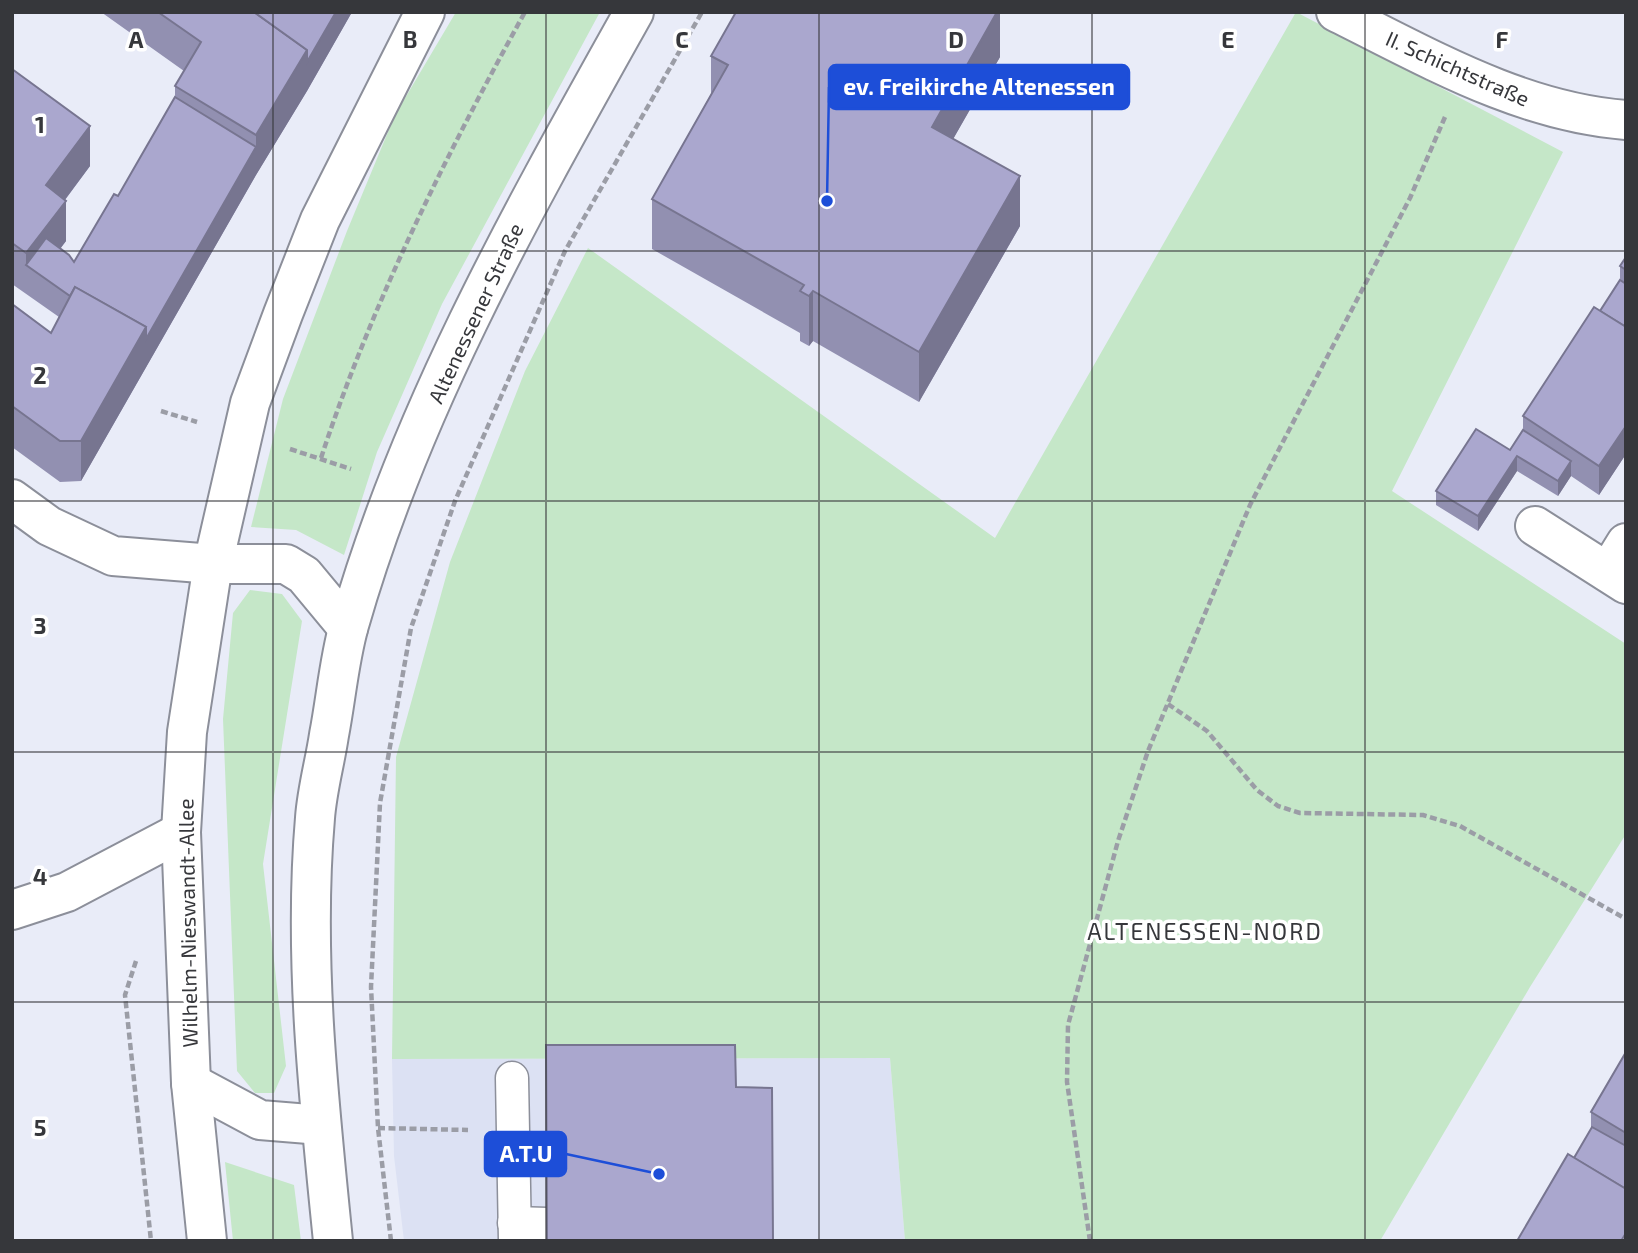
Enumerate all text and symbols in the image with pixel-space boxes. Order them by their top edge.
text: A [128,25,144,53]
text: B [403,25,417,53]
text: C [675,25,689,53]
text: D [948,25,964,53]
text: E [1221,25,1235,53]
street label: II. Schichtstraße [1382,25,1534,111]
text: F [1496,25,1509,53]
callout: ev. Freikirche Altenessen [829,65,1129,109]
text: ev. Freikirche Altenessen [843,72,1115,100]
text: 1 [35,110,45,138]
street label: Altenessener Straße [422,219,528,407]
text: 2 [33,361,47,389]
text: 3 [33,611,47,639]
street label: Wilhelm-Nieswandt-Allee [172,798,202,1048]
text: 4 [33,862,47,890]
district label: ALTENESSEN-NORD [1087,917,1323,945]
text: 5 [34,1113,46,1141]
callout: A.T.U [485,1132,566,1176]
text: A.T.U [499,1139,553,1167]

